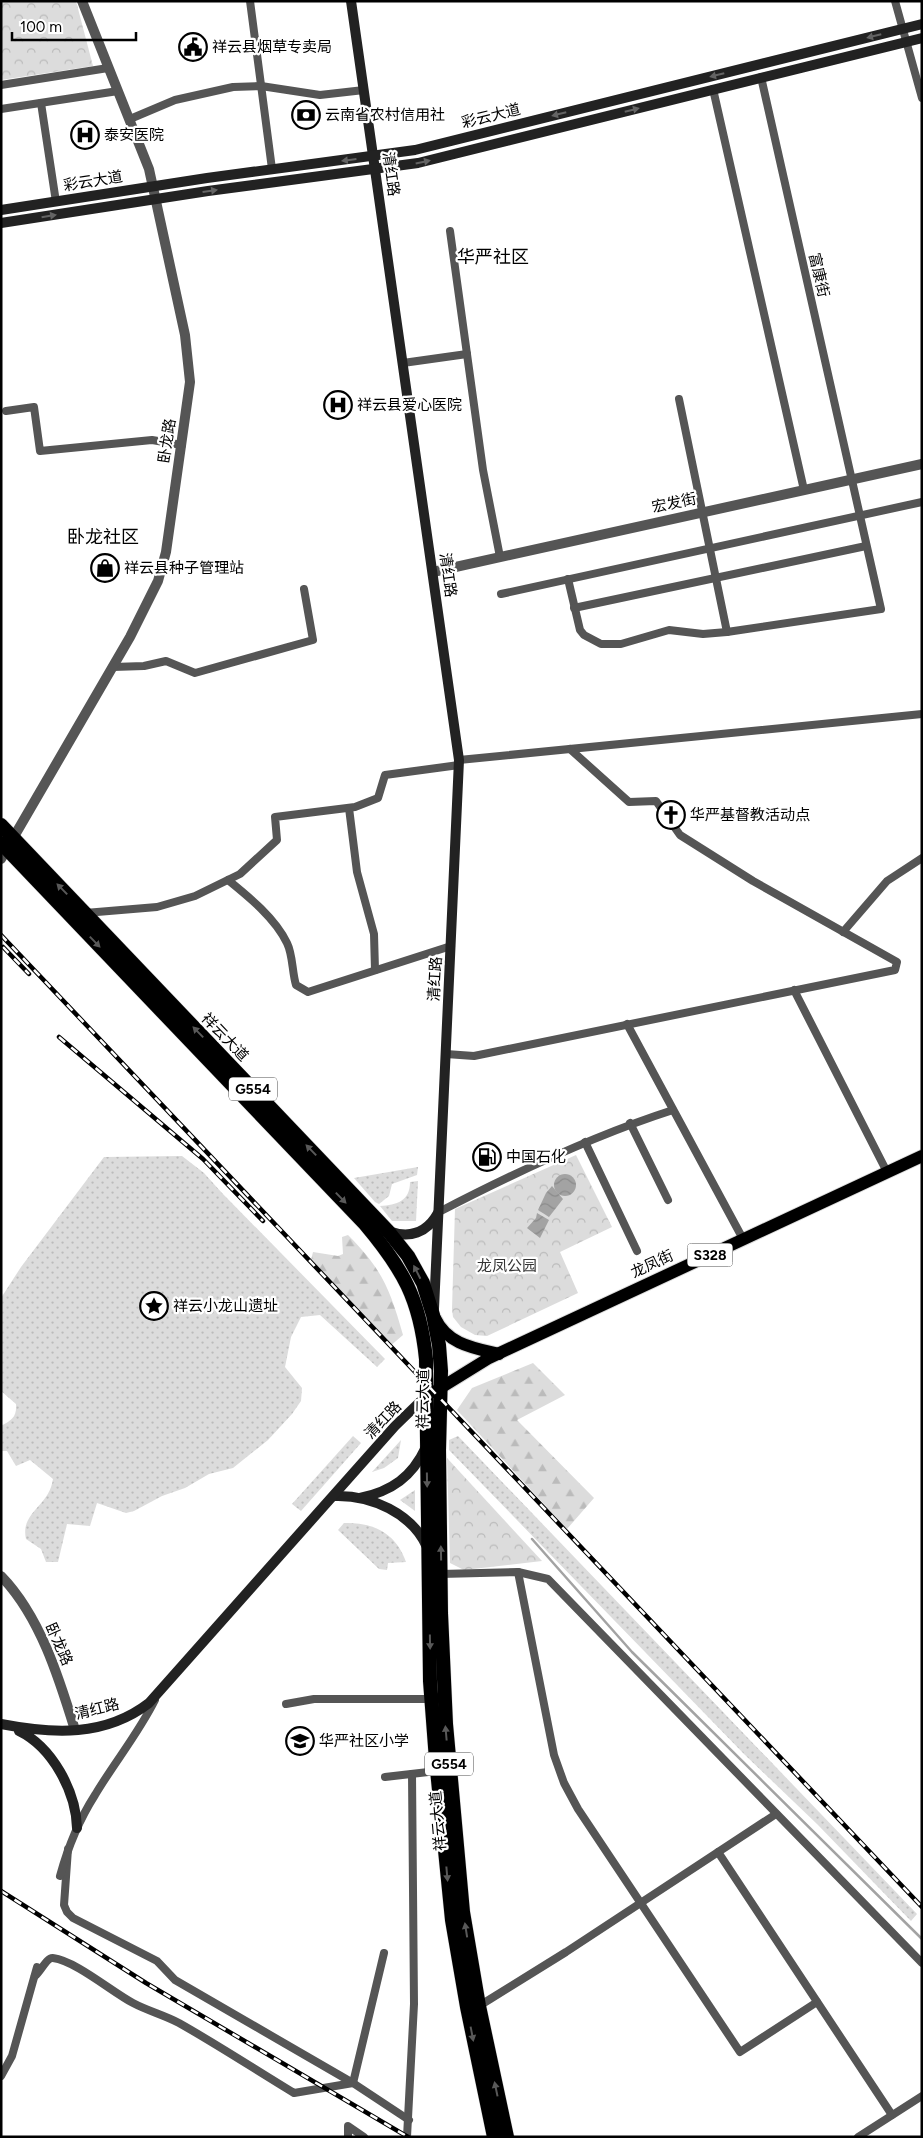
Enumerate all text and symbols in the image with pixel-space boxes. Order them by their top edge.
scale bar [12,10,136,42]
text: 100 m [20,18,62,36]
public building icon: 祥云县烟草专卖局 [178,32,208,62]
one-way arrow [867,32,882,40]
place label: 祥云县烟草专卖局 [212,38,332,56]
one-way arrow [709,71,724,79]
bank icon: 云南省农村信用社 [291,100,321,130]
street label: 彩云大道 [460,100,522,132]
one-way arrow [624,105,639,113]
place label: 云南省农村信用社 [325,106,445,124]
one-way arrow [551,110,566,118]
hospital icon: 泰安医院 [70,120,100,150]
place label: 泰安医院 [104,126,164,144]
street label: 清红路 [379,150,403,198]
one-way arrow [341,156,357,164]
one-way arrow [415,157,431,165]
street label: 彩云大道 [62,167,124,195]
one-way arrow [202,187,218,195]
one-way arrow [42,212,58,220]
district label: 华严社区 [457,246,529,268]
street label: 富康街 [805,251,833,299]
hospital icon: 祥云县爱心医院 [323,390,353,420]
place label: 祥云县爱心医院 [357,396,462,414]
street label: 卧龙路 [155,417,179,465]
street label: 宏发街 [650,490,698,516]
district label: 卧龙社区 [67,526,139,548]
street label: 清红路 [436,551,460,599]
shop icon: 祥云县种子管理站 [90,553,120,583]
place label: 祥云县种子管理站 [124,559,244,577]
church icon: 华严基督教活动点 [656,800,686,830]
place label: 华严基督教活动点 [690,806,810,824]
one-way arrow [56,883,68,895]
one-way arrow [89,935,101,947]
street label: 清红路 [425,956,445,1002]
street label: 祥云大道 [198,1009,252,1065]
one-way arrow [192,1026,204,1038]
road number: G554 [229,1078,277,1100]
fuel station icon: 中国石化 [472,1142,502,1172]
one-way arrow [305,1144,317,1156]
place label: 中国石化 [506,1148,566,1166]
one-way arrow [335,1192,347,1204]
road number: S328 [688,1244,732,1266]
street label: 龙凤街 [628,1246,676,1282]
park label: 龙凤公园 [477,1257,537,1275]
one-way arrow [413,1264,421,1279]
place icon: 祥云小龙山遗址 [139,1291,169,1321]
place label: 祥云小龙山遗址 [173,1297,278,1315]
street label: 祥云大道 [413,1369,433,1429]
street label: 清红路 [361,1398,405,1442]
one-way arrow [423,1472,431,1488]
one-way arrow [437,1545,445,1561]
street label: 卧龙路 [42,1620,76,1668]
one-way arrow [426,1634,434,1650]
street label: 清红路 [73,1695,121,1723]
one-way arrow [442,1725,450,1741]
school or university icon: 华严社区小学 [285,1726,315,1756]
place label: 华严社区小学 [319,1732,409,1750]
road number: G554 [425,1752,473,1776]
street label: 祥云大道 [426,1790,450,1852]
one-way arrow [443,1866,451,1882]
one-way arrow [462,1921,470,1937]
one-way arrow [469,2027,477,2043]
one-way arrow [492,2082,500,2097]

